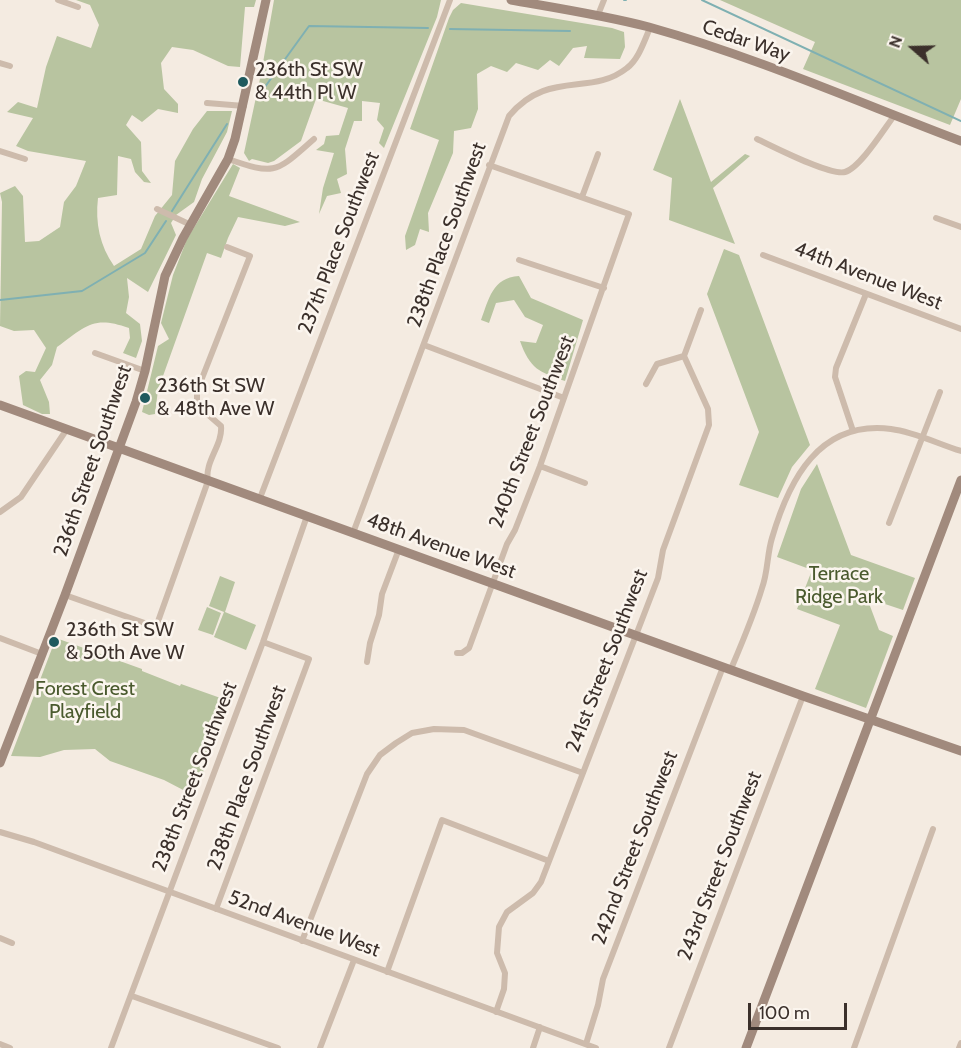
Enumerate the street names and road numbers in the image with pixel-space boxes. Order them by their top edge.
street label: Cedar Way [699,15,793,67]
street label: 238th Place Southwest [402,139,492,331]
street label: 237th Place Southwest [293,149,385,337]
street label: 44th Avenue West [791,237,945,315]
street label: 240th Street Southwest [484,332,580,532]
street label: 236th Street Southwest [49,362,137,560]
street label: 48th Avenue West [363,508,519,584]
street label: 241st Street Southwest [561,566,653,756]
street label: 238th Street Southwest [148,679,242,875]
street label: 238th Place Southwest [202,682,292,874]
street label: 242nd Street Southwest [587,748,683,948]
street label: 243rd Street Southwest [673,768,767,964]
street label: 52nd Avenue West [225,885,383,963]

